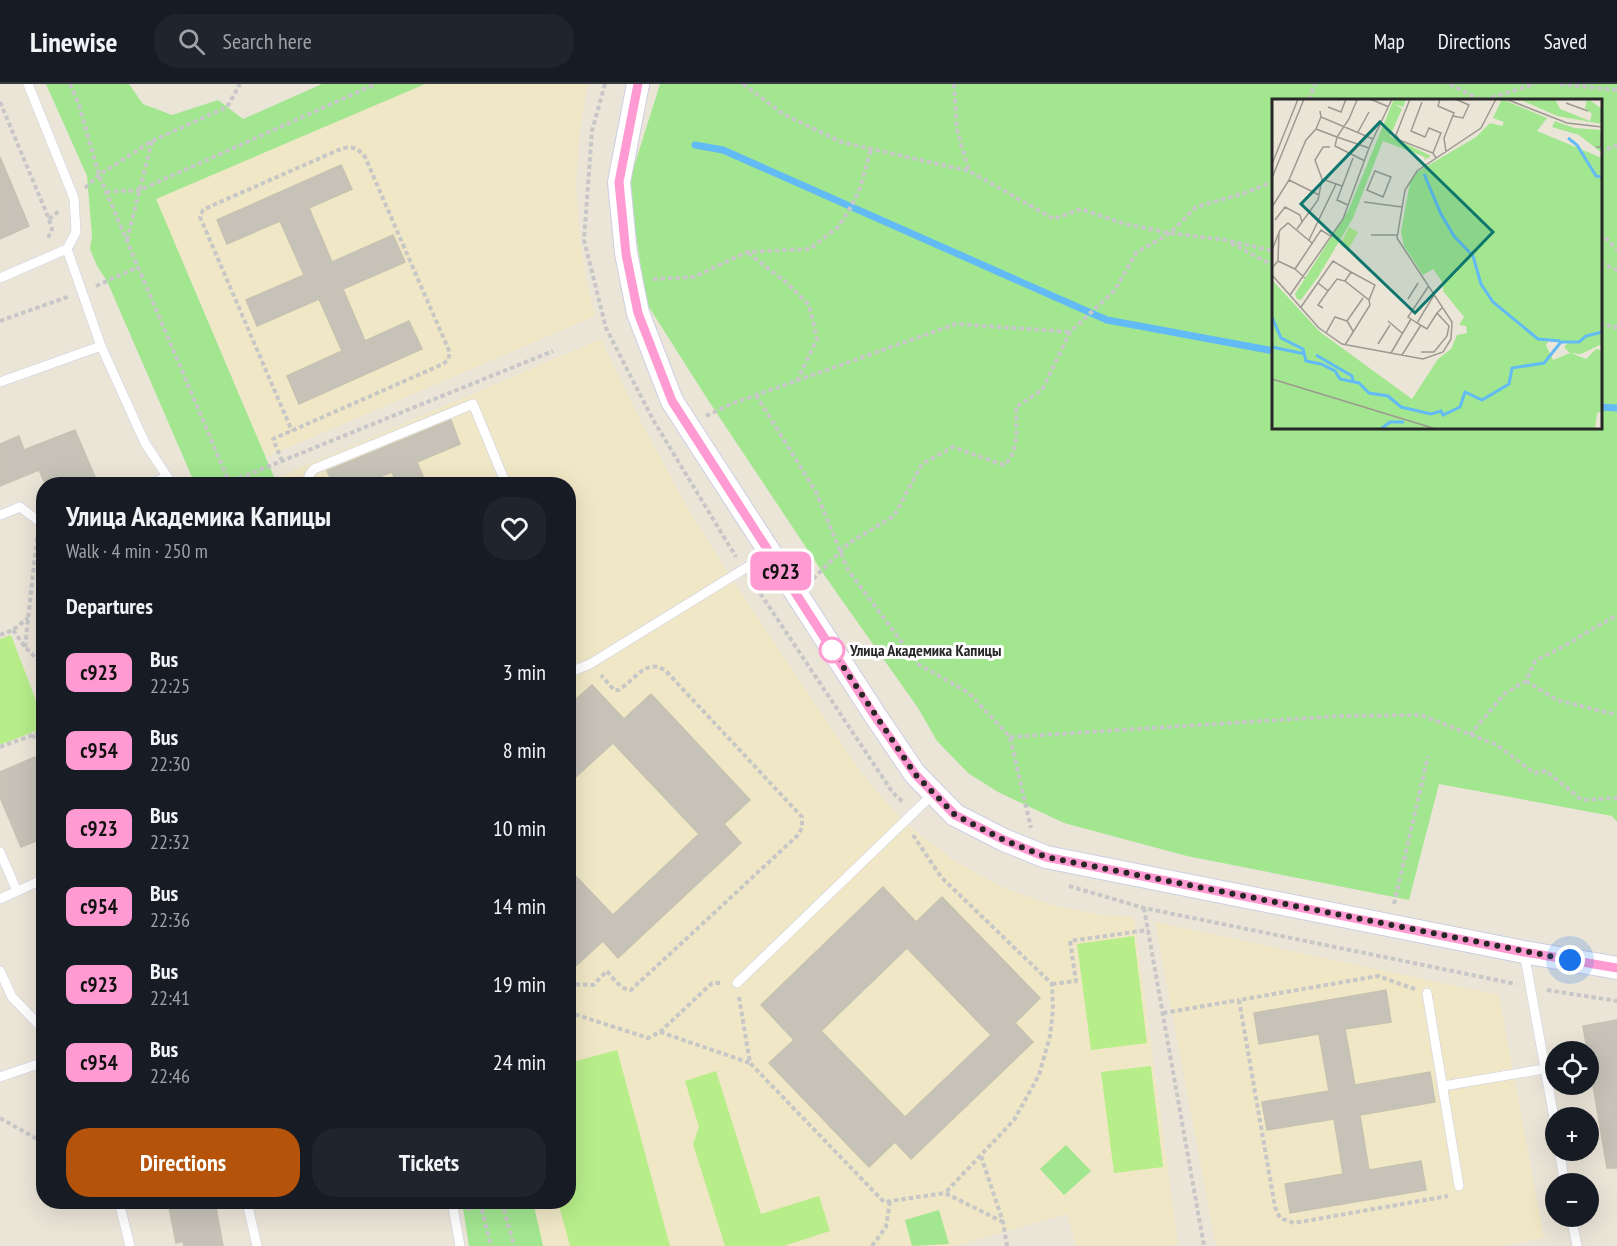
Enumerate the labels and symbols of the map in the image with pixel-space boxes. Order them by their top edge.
inset map [1272,99,1602,429]
line badge: с923 [739,552,823,590]
marker: Улица Академика Капицы [819,637,845,663]
place label: Улица Академика Капицы [849,640,1002,660]
your location [1555,945,1585,975]

